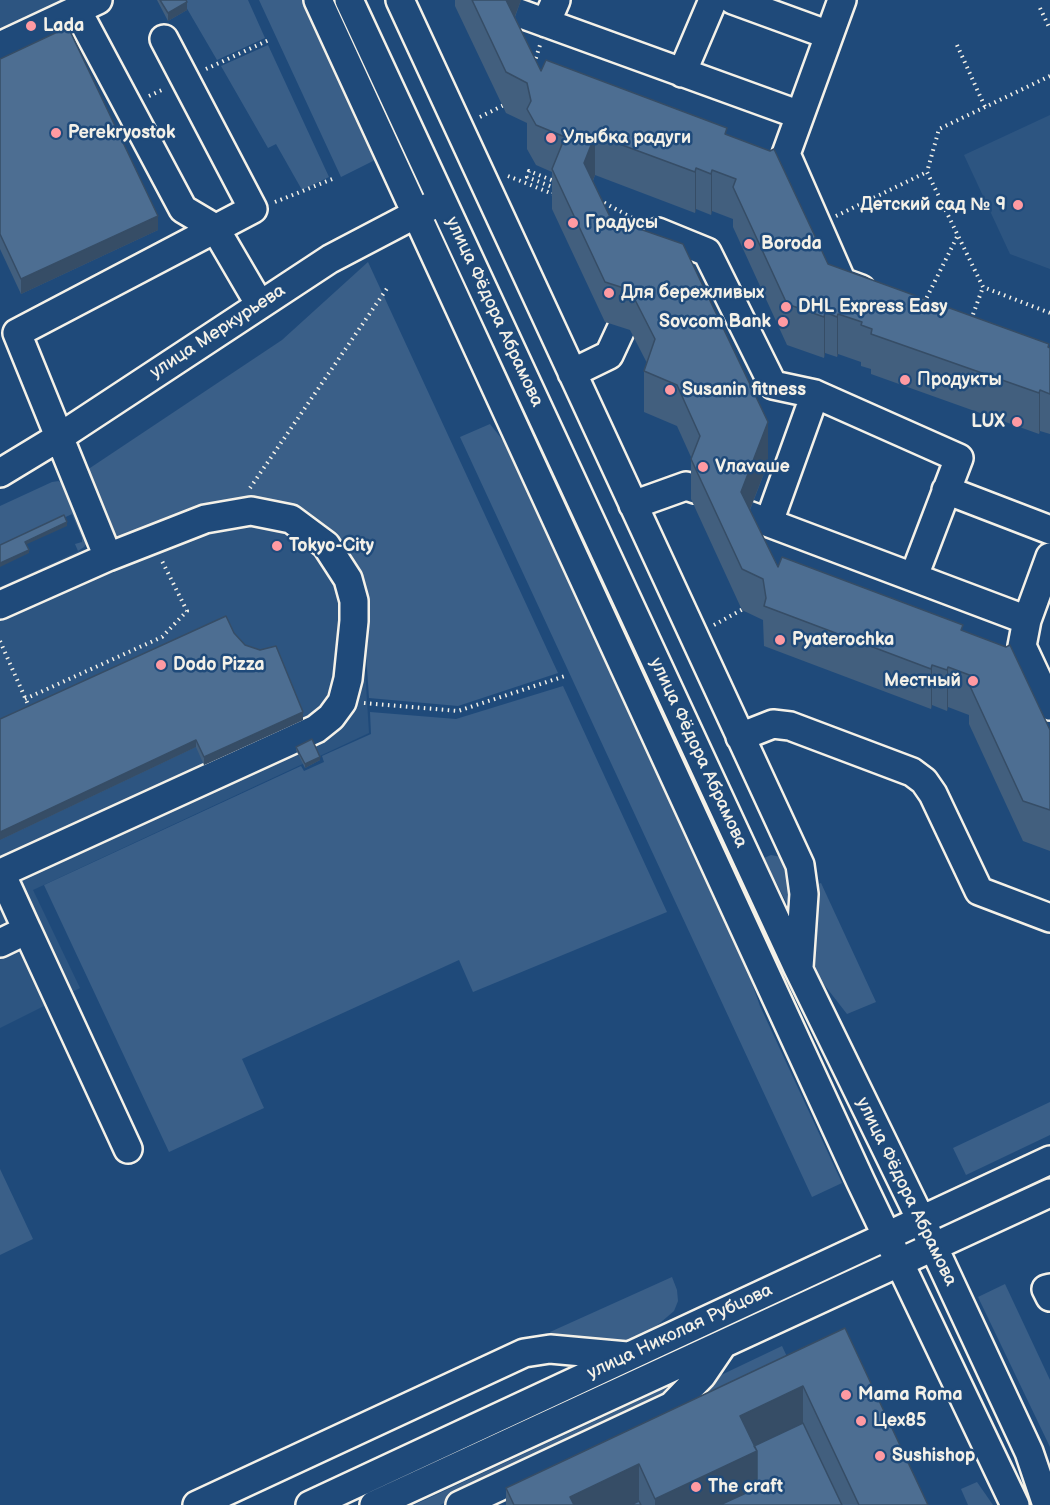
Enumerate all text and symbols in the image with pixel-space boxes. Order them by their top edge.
place label: Lada [43,15,84,37]
marker: Lada [24,19,38,33]
place label: Perekryostok [68,122,175,144]
marker: Perekryostok [49,126,63,140]
place label: Улыбка радуги [563,127,691,149]
marker: Улыбка радуги [544,131,558,145]
place label: Детский сад № 9 [860,194,1006,216]
marker: Детский сад № 9 [1011,198,1025,212]
place label: Градусы [585,212,658,234]
street label: улица Фёдора Абрамова [440,213,548,411]
marker: Градусы [566,216,580,230]
place label: Boroda [761,233,822,255]
marker: Boroda [742,237,756,251]
street label: улица Меркурьева [146,280,290,384]
place label: Для бережливых [621,282,764,304]
marker: Для бережливых [602,286,616,300]
place label: DHL Express Easy [798,296,948,318]
marker: DHL Express Easy [779,300,793,314]
place label: Sovcom Bank [659,311,771,333]
marker: Sovcom Bank [776,315,790,329]
place label: Продукты [917,369,1002,391]
marker: Продукты [898,373,912,387]
place label: Susanin fitness [682,379,806,401]
marker: Susanin fitness [663,383,677,397]
place label: LUX [971,411,1005,433]
marker: LUX [1010,415,1024,429]
place label: Vлаvаше [715,456,790,478]
marker: Vлаvаше [696,460,710,474]
place label: Tokyo-City [289,535,374,557]
marker: Tokyo-City [270,539,284,553]
place label: Pyaterochka [792,629,894,651]
marker: Pyaterochka [773,633,787,647]
place label: Dodo Pizza [173,654,265,676]
street label: улица Фёдора Абрамова [644,654,752,852]
marker: Dodo Pizza [154,658,168,672]
place label: Местный [884,670,961,692]
marker: Местный [966,674,980,688]
street label: улица Фёдора Абрамова [851,1094,961,1290]
street label: улица Николая Рубцова [584,1280,776,1384]
place label: Mama Roma [858,1384,963,1406]
marker: Mama Roma [839,1388,853,1402]
place label: Цех85 [873,1410,926,1432]
marker: Цех85 [854,1414,868,1428]
place label: Sushishop [892,1445,975,1467]
marker: Sushishop [873,1449,887,1463]
place label: The craft [708,1476,783,1498]
marker: The craft [689,1480,703,1494]

